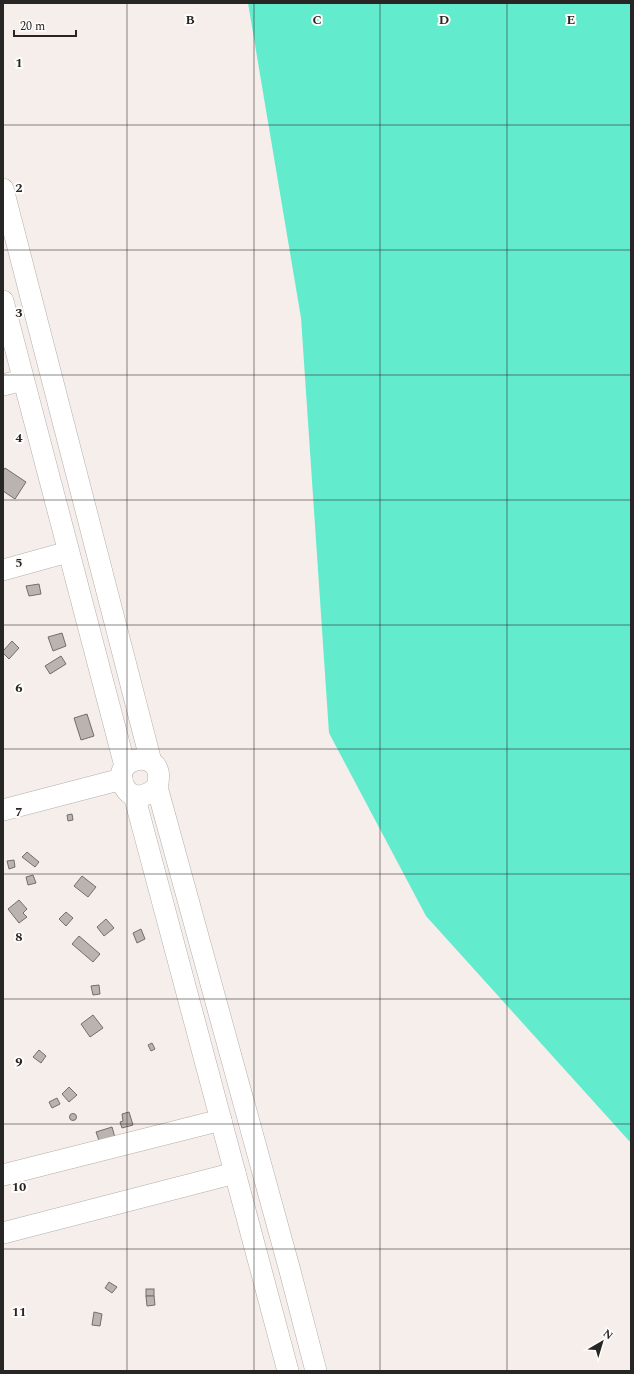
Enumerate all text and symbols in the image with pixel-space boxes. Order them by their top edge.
text: B [185,10,195,30]
text: C [312,10,322,30]
text: D [439,10,449,30]
text: E [567,10,576,30]
scale bar [14,12,76,38]
text: 20 m [20,17,45,36]
text: 1 [15,53,23,73]
text: 2 [15,178,23,198]
text: 3 [15,303,23,323]
text: 4 [15,428,23,448]
text: 5 [15,553,23,573]
text: 6 [15,678,23,698]
text: 7 [15,802,23,822]
text: 8 [15,927,23,947]
text: 9 [15,1052,23,1072]
text: 10 [12,1177,26,1197]
text: 11 [12,1302,26,1322]
north arrow [582,1322,622,1362]
text: N [599,1325,617,1344]

